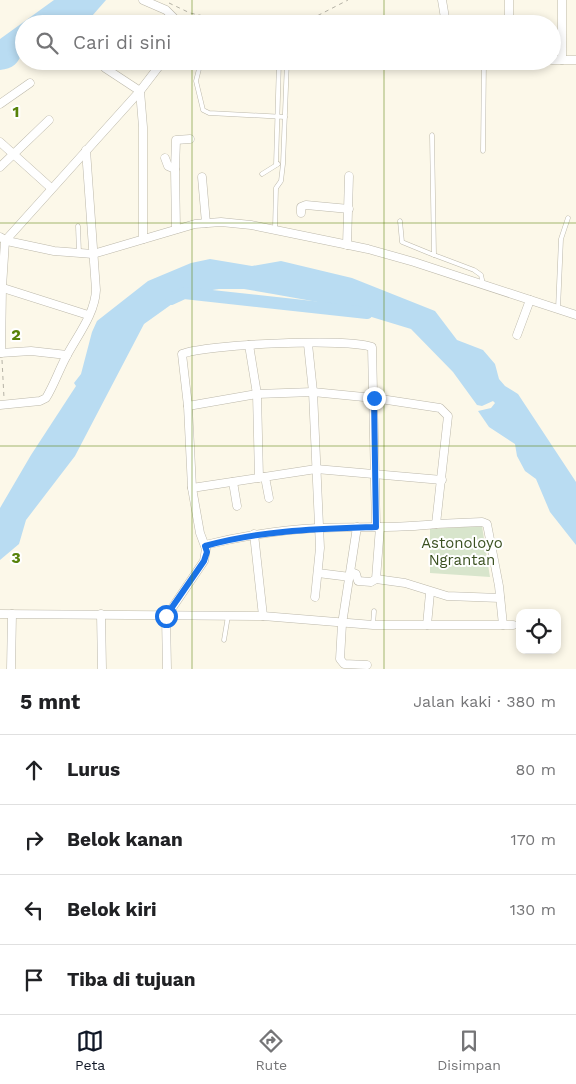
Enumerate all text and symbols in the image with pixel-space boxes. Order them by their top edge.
search box [15,15,561,70]
icon: search [33,29,61,57]
text: Cari di sini [73,31,171,54]
text: 1 [13,102,19,121]
text: 2 [11,325,21,344]
route end [363,387,386,410]
park label: Astonoloyo Ngrantan [421,534,503,569]
text: 3 [11,548,21,567]
route start [155,605,178,628]
map controls [516,609,561,654]
button: locate [516,609,561,654]
text: 5 mnt [20,689,80,714]
text: Jalan kaki · 380 m [413,692,556,711]
icon: ahead [20,756,48,784]
text: Lurus [67,758,120,781]
text: 80 m [515,760,556,779]
icon: right [20,826,48,854]
text: Belok kanan [67,828,183,851]
text: 170 m [510,830,556,849]
icon: left [20,896,48,924]
text: Belok kiri [67,898,157,921]
text: 130 m [510,900,556,919]
icon: arrive [20,966,48,994]
text: Tiba di tujuan [67,968,196,991]
tab: Peta [75,1027,105,1073]
tab: Rute [255,1027,287,1073]
tab: Disimpan [437,1027,501,1073]

